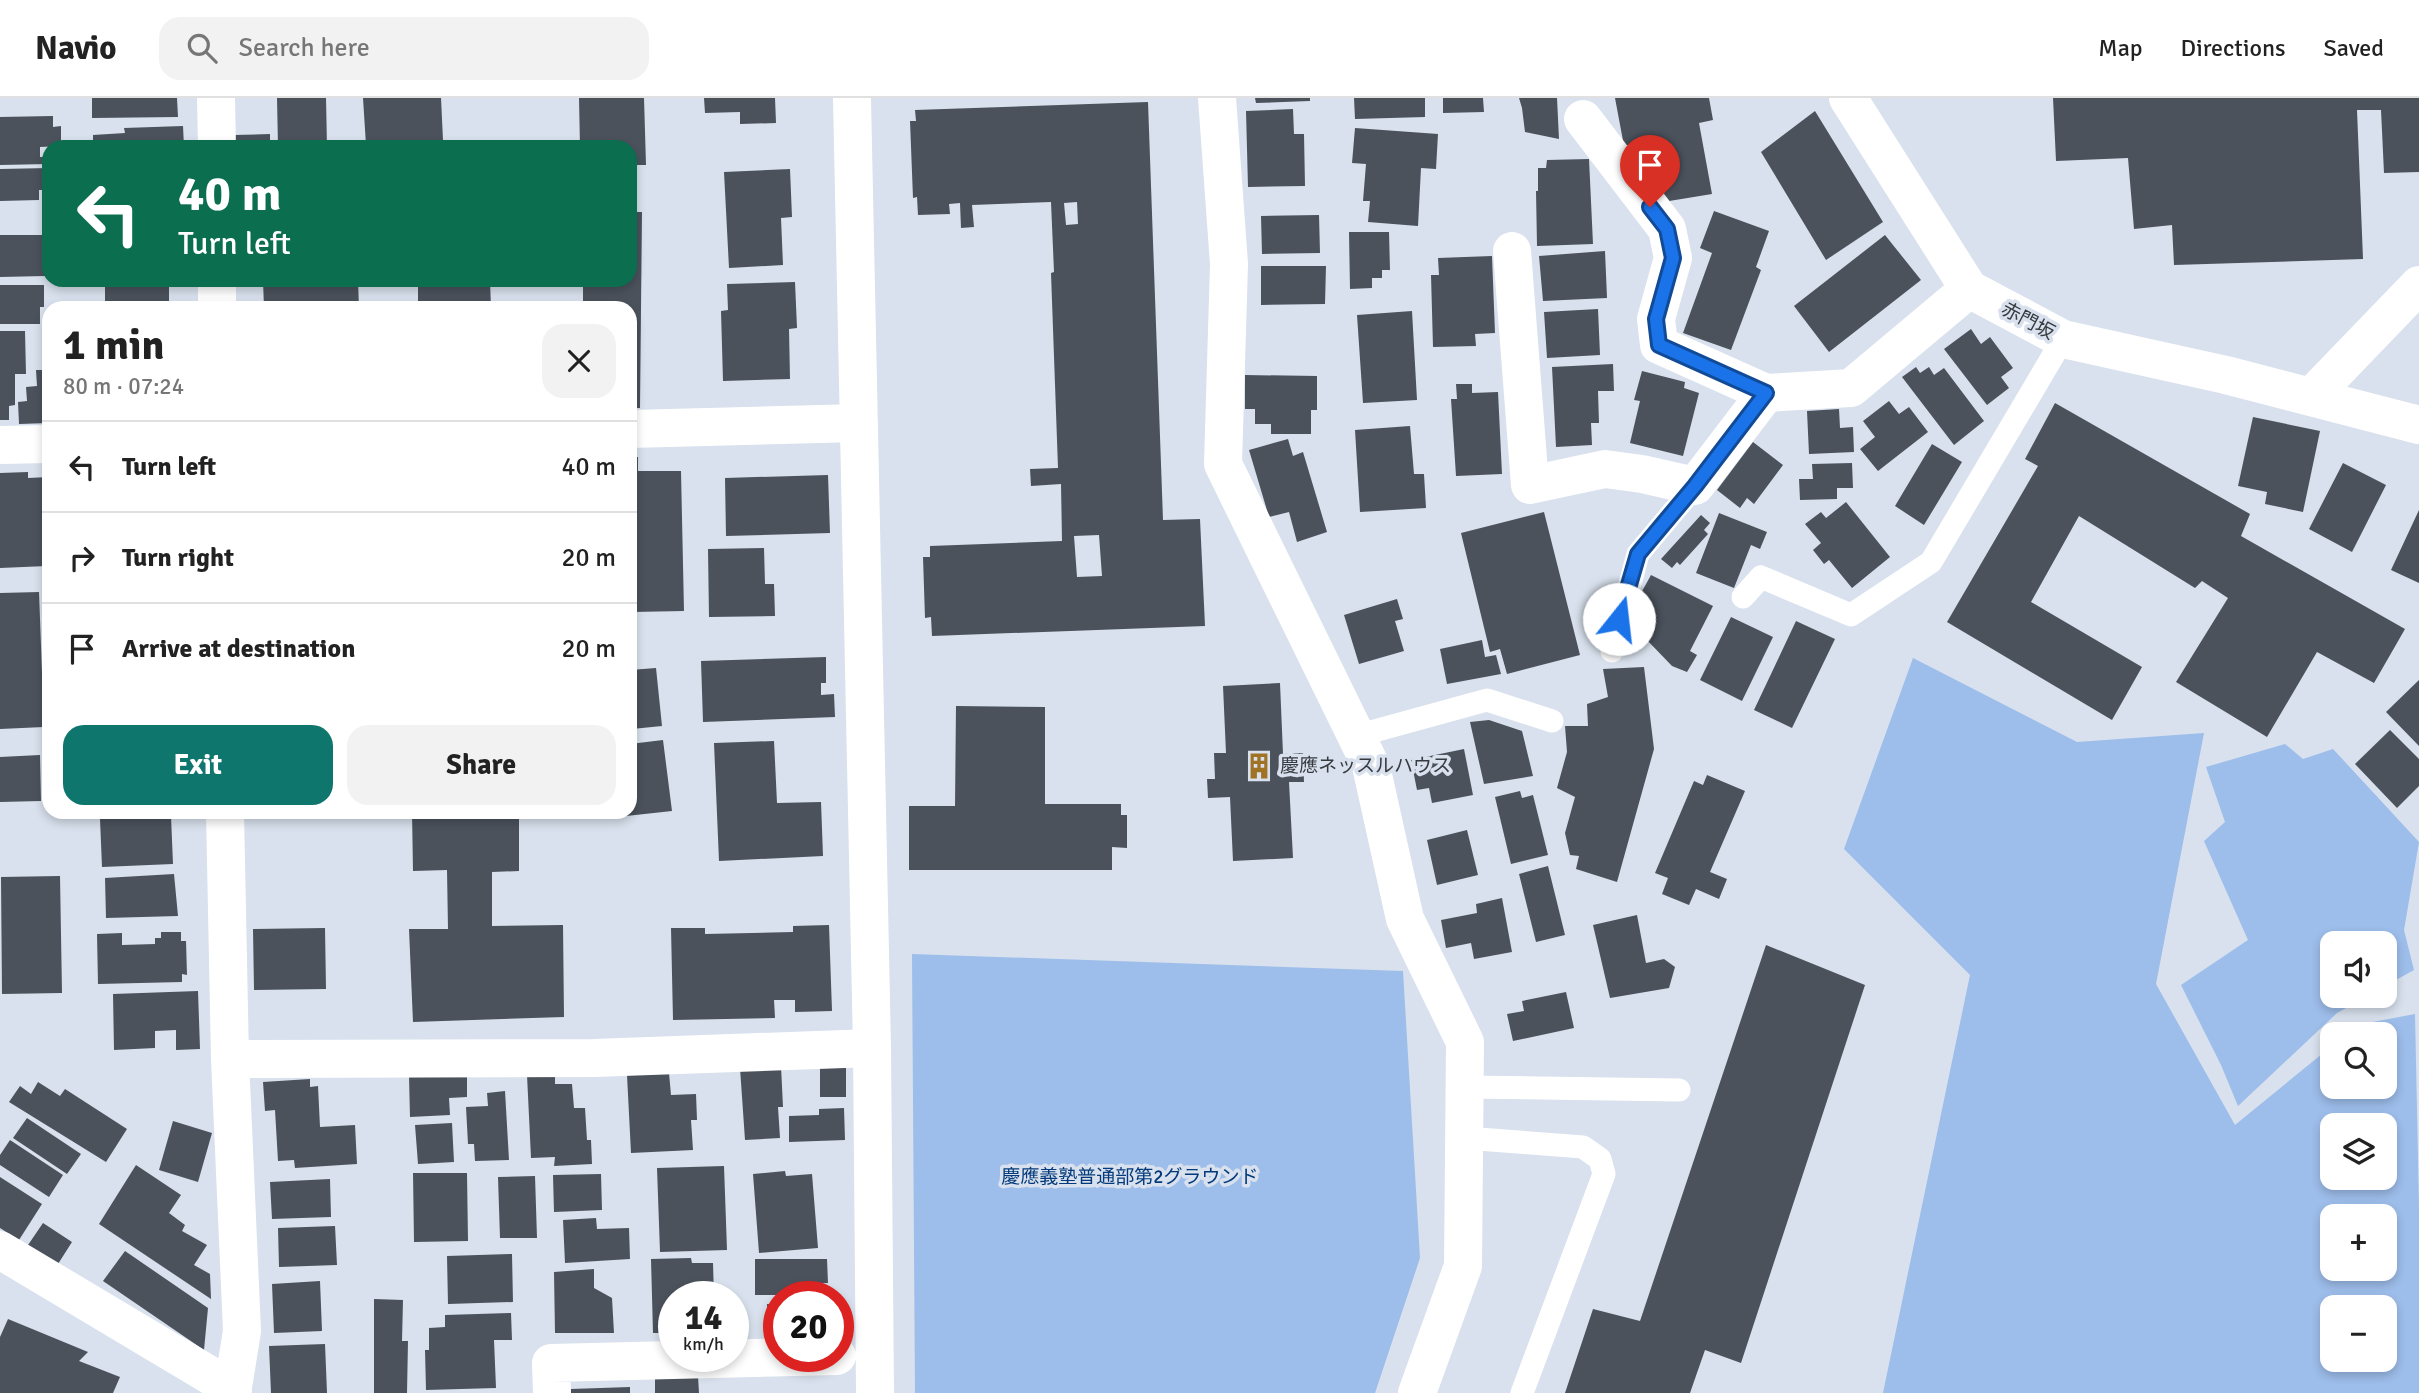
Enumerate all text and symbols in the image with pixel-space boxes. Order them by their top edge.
search box [159,17,649,80]
text: Navio [35,28,117,69]
icon: search [183,29,221,67]
text: Search here [239,32,370,64]
text: Map [2098,33,2143,63]
text: Directions [2181,33,2286,63]
text: Saved [2324,33,2384,63]
pin [1620,135,1680,207]
icon: arrive [1631,146,1669,184]
text: 40 m [178,164,281,224]
icon: left [63,168,154,259]
text: Turn left [178,224,291,263]
street label: 赤門坂 [1997,297,2059,345]
text: 1 min [63,320,164,371]
button: close [542,324,616,398]
text: 80 m · 07:24 [63,372,184,401]
icon: left [63,448,101,486]
text: Turn left [122,451,216,483]
text: 40 m [561,451,616,483]
icon: right [63,539,101,577]
text: Turn right [122,542,234,574]
text: 20 m [561,542,616,574]
position arrow [1582,582,1656,656]
icon: arrive [63,630,101,668]
text: Arrive at destination [122,633,355,665]
text: 20 m [561,633,616,665]
button: Exit [63,725,333,805]
button: Share [347,725,616,805]
building icon: 慶應ネッスルハウス [1244,751,1274,781]
place label: 慶應ネッスルハウス [1280,754,1451,778]
map controls [2320,931,2397,1372]
button: sound [2320,931,2397,1008]
button: search [2320,1022,2397,1099]
button: layers [2320,1113,2397,1190]
park label: 慶應義塾普通部第2グラウンド [1001,1165,1259,1189]
button: + [2320,1204,2397,1281]
speed limit sign: 20 [763,1281,854,1372]
button: − [2320,1295,2397,1372]
text: 14 [685,1296,722,1339]
text: km/h [683,1333,724,1355]

